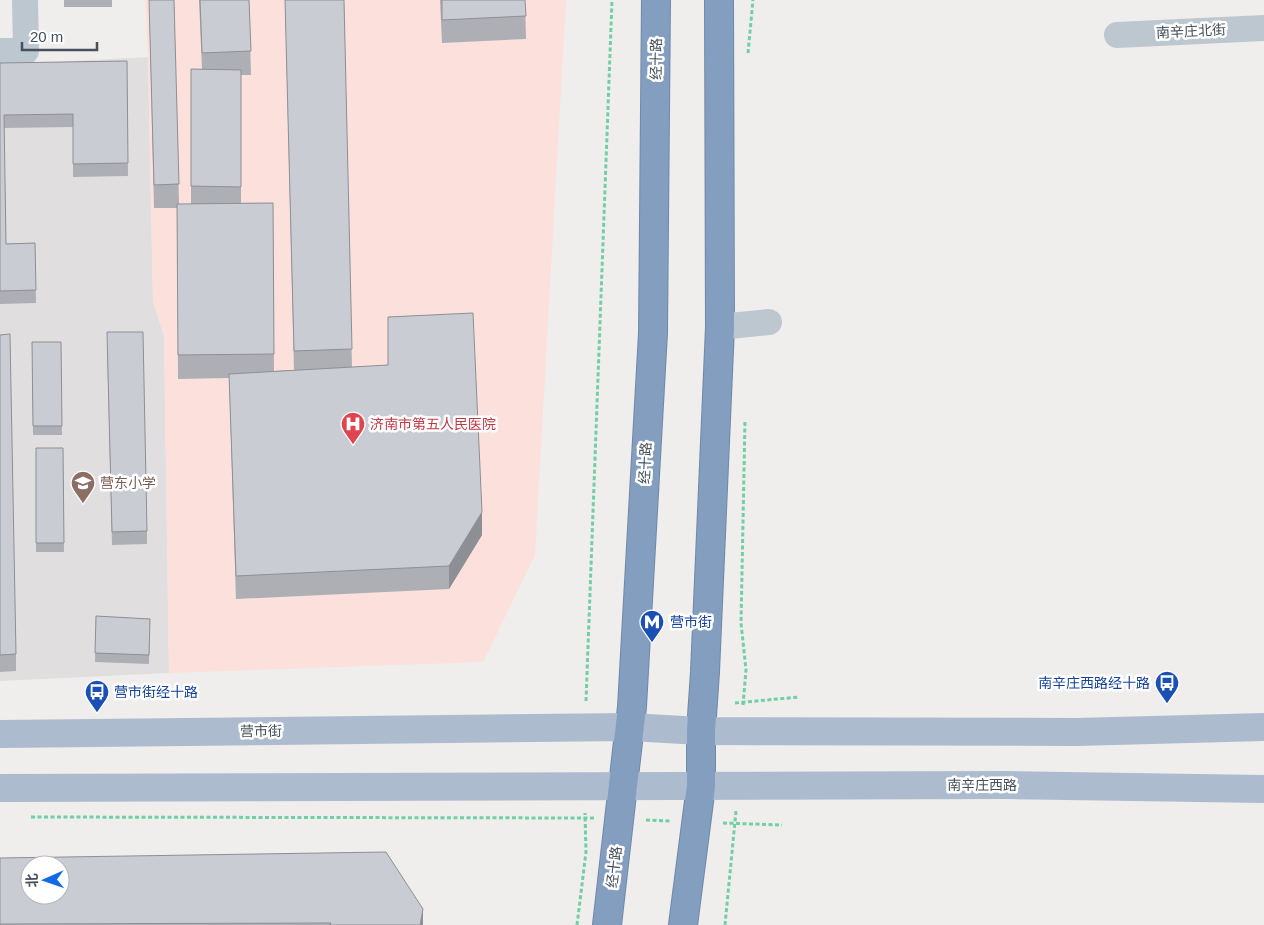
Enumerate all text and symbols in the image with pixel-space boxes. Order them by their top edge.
scale bar [22,20,98,52]
street label: 南辛庄北街 [1156,21,1226,41]
text: 20 m [30,28,63,45]
street label: 经十路 [648,38,664,80]
hospital icon: 济南市第五人民医院 [340,411,366,445]
place label: 济南市第五人民医院 [370,416,496,432]
street label: 经十路 [636,442,654,484]
school or university icon: 营东小学 [70,470,96,504]
place label: 营东小学 [100,475,156,491]
metro station icon: 营市街 [639,609,665,643]
place label: 营市街 [670,614,712,630]
bus stop icon: 南辛庄西路经十路 [1154,670,1180,704]
place label: 南辛庄西路经十路 [1038,675,1150,691]
bus stop icon: 营市街经十路 [84,679,110,713]
place label: 营市街经十路 [114,684,198,700]
street label: 营市街 [240,723,282,739]
street label: 南辛庄西路 [947,777,1017,793]
street label: 经十路 [604,845,624,889]
north arrow [20,855,70,905]
text: 北 [24,873,40,888]

